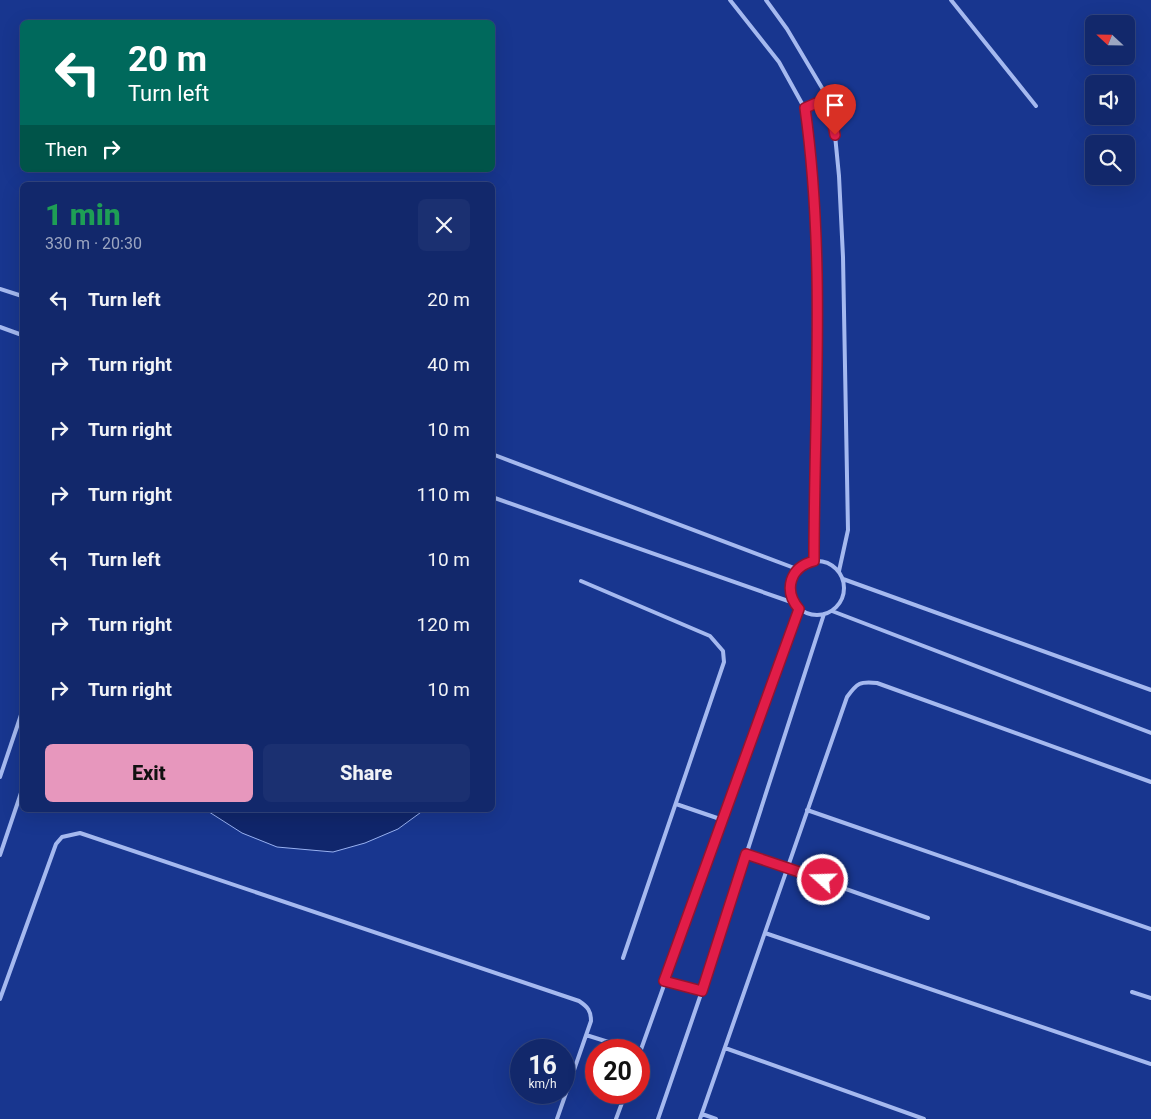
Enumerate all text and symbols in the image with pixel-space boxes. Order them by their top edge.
north arrow [1085,15,1135,65]
map controls [1085,15,1135,185]
text: 20 m [128,39,207,80]
icon: left [45,40,110,105]
button: sound [1085,75,1135,125]
text: Turn left [128,81,209,106]
pin [814,84,856,135]
icon: arrive [821,91,849,119]
icon: right [97,135,125,163]
button: search [1085,135,1135,185]
text: Then [45,138,87,161]
text: 1 min [45,197,121,232]
button: close [418,199,470,251]
text: 330 m · 20:30 [45,234,142,253]
icon: left [45,286,73,314]
text: Turn left [88,288,161,311]
text: 20 m [427,288,470,311]
icon: right [45,351,73,379]
text: Turn right [88,353,172,376]
text: 40 m [427,353,470,376]
icon: right [45,416,73,444]
text: Turn right [88,418,172,441]
text: 10 m [427,418,470,441]
icon: right [45,481,73,509]
text: Turn right [88,483,172,506]
text: 110 m [417,483,470,506]
icon: left [45,546,73,574]
text: Turn left [88,548,161,571]
text: 10 m [427,548,470,571]
icon: right [45,611,73,639]
text: Turn right [88,613,172,636]
text: 120 m [417,613,470,636]
icon: right [45,676,73,704]
text: Turn right [88,678,172,701]
text: 10 m [427,678,470,701]
button: Exit [45,744,253,802]
button: Share [263,744,470,802]
position arrow [796,853,848,905]
speed limit sign: 20 [585,1039,650,1104]
text: 16 [528,1051,557,1080]
text: km/h [528,1077,557,1091]

